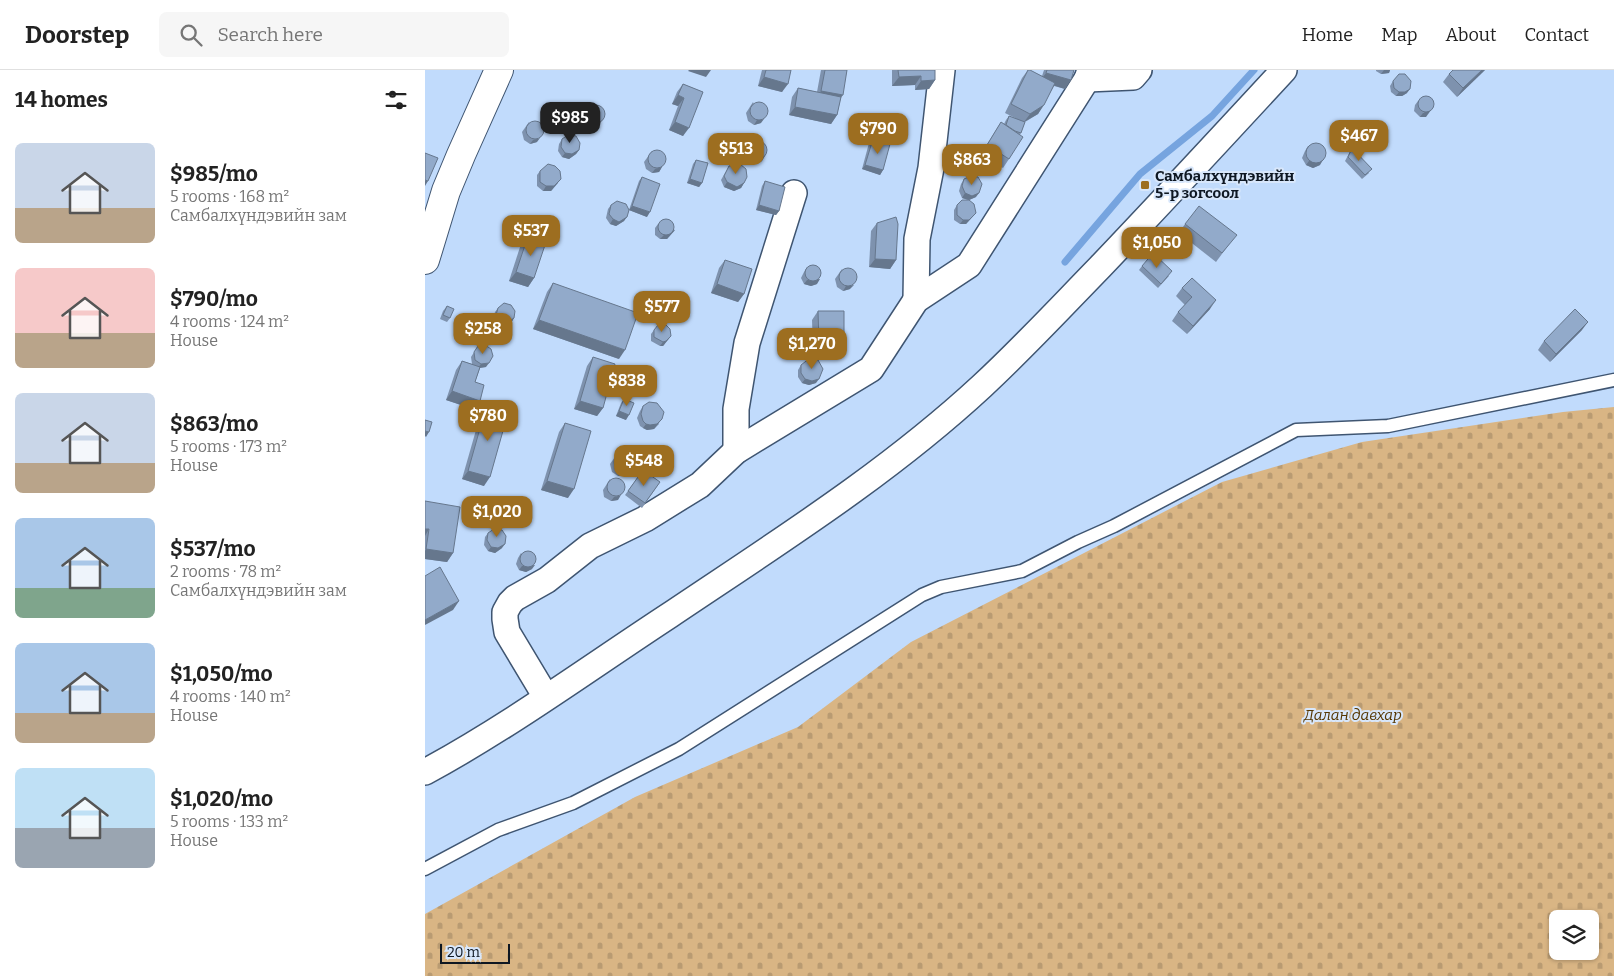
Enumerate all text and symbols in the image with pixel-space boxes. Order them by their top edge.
search box [159,12,509,57]
text: Doorstep [25,21,129,49]
icon: search [177,21,205,49]
text: Search here [217,23,323,46]
text: Home [1302,24,1353,46]
text: Map [1381,24,1417,46]
text: About [1445,24,1496,46]
text: Contact [1524,24,1589,46]
icon: filters [382,86,410,114]
text: 14 homes [15,87,108,113]
pin: $985 [540,102,600,144]
text: $985 [551,108,589,127]
pin: $790 [848,112,908,155]
text: $790 [859,119,897,138]
pin: $467 [1329,119,1389,162]
text: $467 [1340,126,1378,145]
pin: $513 [706,132,766,175]
text: $513 [719,139,753,158]
pin: $863 [942,144,1002,186]
text: $863 [953,150,991,169]
text: $985/mo [170,161,258,187]
icon: home [55,163,115,223]
place label: Самбалхүндэвийн 5-р зогсоол [1155,167,1294,202]
marker: Самбалхүндэвийн 5-р зогсоол [1139,179,1151,191]
text: 5 rooms · 168 m² [170,187,289,206]
text: Самбалхүндэвийн зам [170,206,347,225]
pin: $537 [501,214,561,257]
text: $537 [513,221,549,240]
pin: $1,050 [1116,226,1198,269]
text: $1,050 [1133,233,1181,252]
text: $790/mo [170,286,258,312]
icon: home [55,288,115,348]
pin: $577 [632,290,692,333]
text: $577 [644,297,680,316]
text: 4 rooms · 124 m² [170,312,289,331]
pin: $258 [453,312,513,355]
text: $258 [464,319,502,338]
pin: $1,270 [771,328,853,370]
text: House [170,331,218,350]
text: $1,270 [788,334,836,353]
pin: $838 [597,364,657,407]
text: $838 [608,371,646,390]
pin: $780 [458,400,518,442]
text: $780 [469,406,507,425]
text: $863/mo [170,411,258,437]
icon: home [55,413,115,473]
text: 5 rooms · 173 m² [170,437,287,456]
pin: $548 [614,444,674,487]
text: $548 [625,451,663,470]
text: House [170,456,218,475]
pin: $1,020 [456,496,538,538]
text: $1,020 [472,502,522,521]
text: $537/mo [170,536,256,562]
icon: home [55,538,115,598]
text: 2 rooms · 78 m² [170,562,281,581]
text: Самбалхүндэвийн зам [170,581,347,600]
text: $1,050/mo [170,661,273,687]
icon: home [55,663,115,723]
text: 4 rooms · 140 m² [170,687,291,706]
text: House [170,706,218,725]
park label: Далан давхар [1303,706,1402,724]
text: $1,020/mo [170,786,273,812]
icon: home [55,788,115,848]
text: 5 rooms · 133 m² [170,812,288,831]
text: House [170,831,218,850]
map controls [1549,910,1599,960]
button: layers [1549,910,1599,960]
scale bar [440,941,510,964]
text: 20 m [447,944,480,961]

